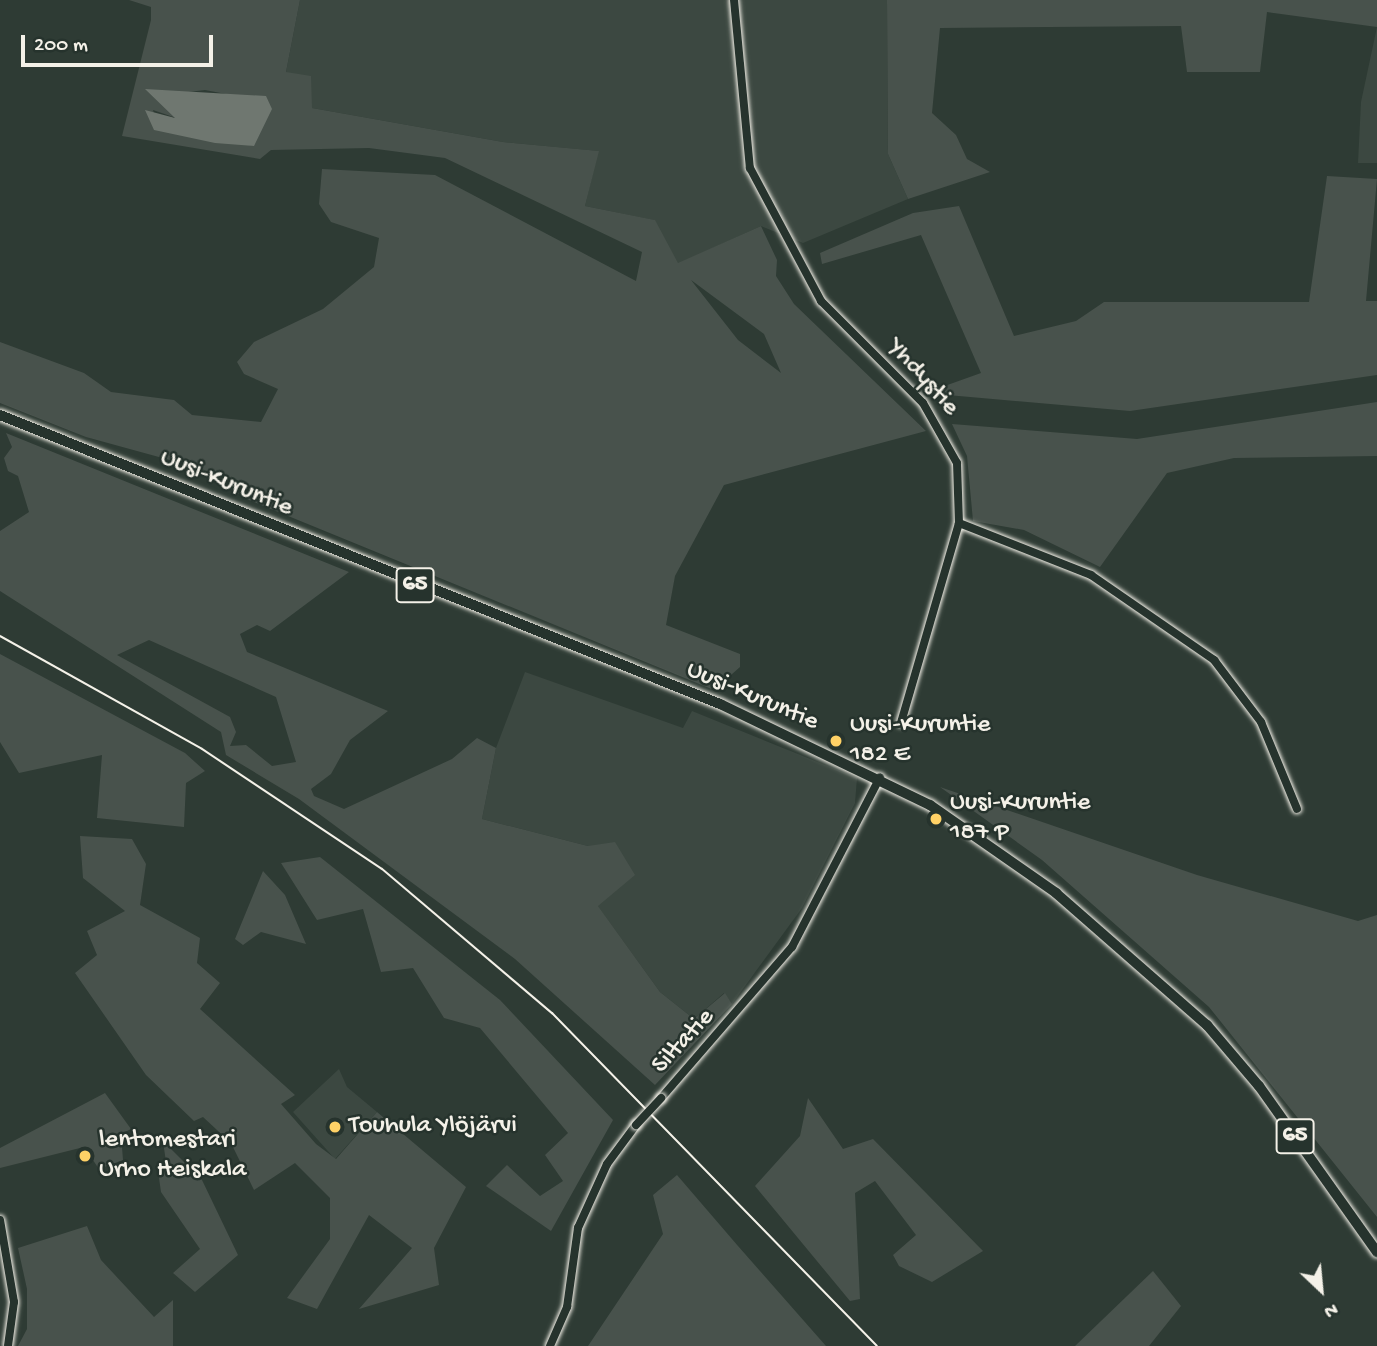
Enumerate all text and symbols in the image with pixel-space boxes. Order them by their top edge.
scale bar [24,21,217,65]
text: 200 m [34,34,88,59]
street label: Yhdystie [879,333,965,423]
street label: Uusi-Kuruntie [155,443,297,525]
road number: 65 [394,564,436,606]
street label: Uusi-Kuruntie [681,655,823,739]
place label: Uusi-Kuruntie 182 E [850,710,991,772]
marker: Uusi-Kuruntie 182 E [828,733,844,749]
place label: Uusi-Kuruntie 187 P [950,788,1091,850]
marker: Uusi-Kuruntie 187 P [928,811,944,827]
street label: Siltatie [646,1003,722,1081]
place label: Touhula Ylöjärvi [349,1111,517,1143]
road number: 65 [1274,1116,1316,1156]
marker: Touhula Ylöjärvi [327,1119,343,1135]
place label: lentomestari Urho Heiskala [99,1125,246,1186]
marker: lentomestari Urho Heiskala [77,1148,93,1164]
north arrow [1286,1255,1356,1325]
text: N [1320,1296,1341,1322]

